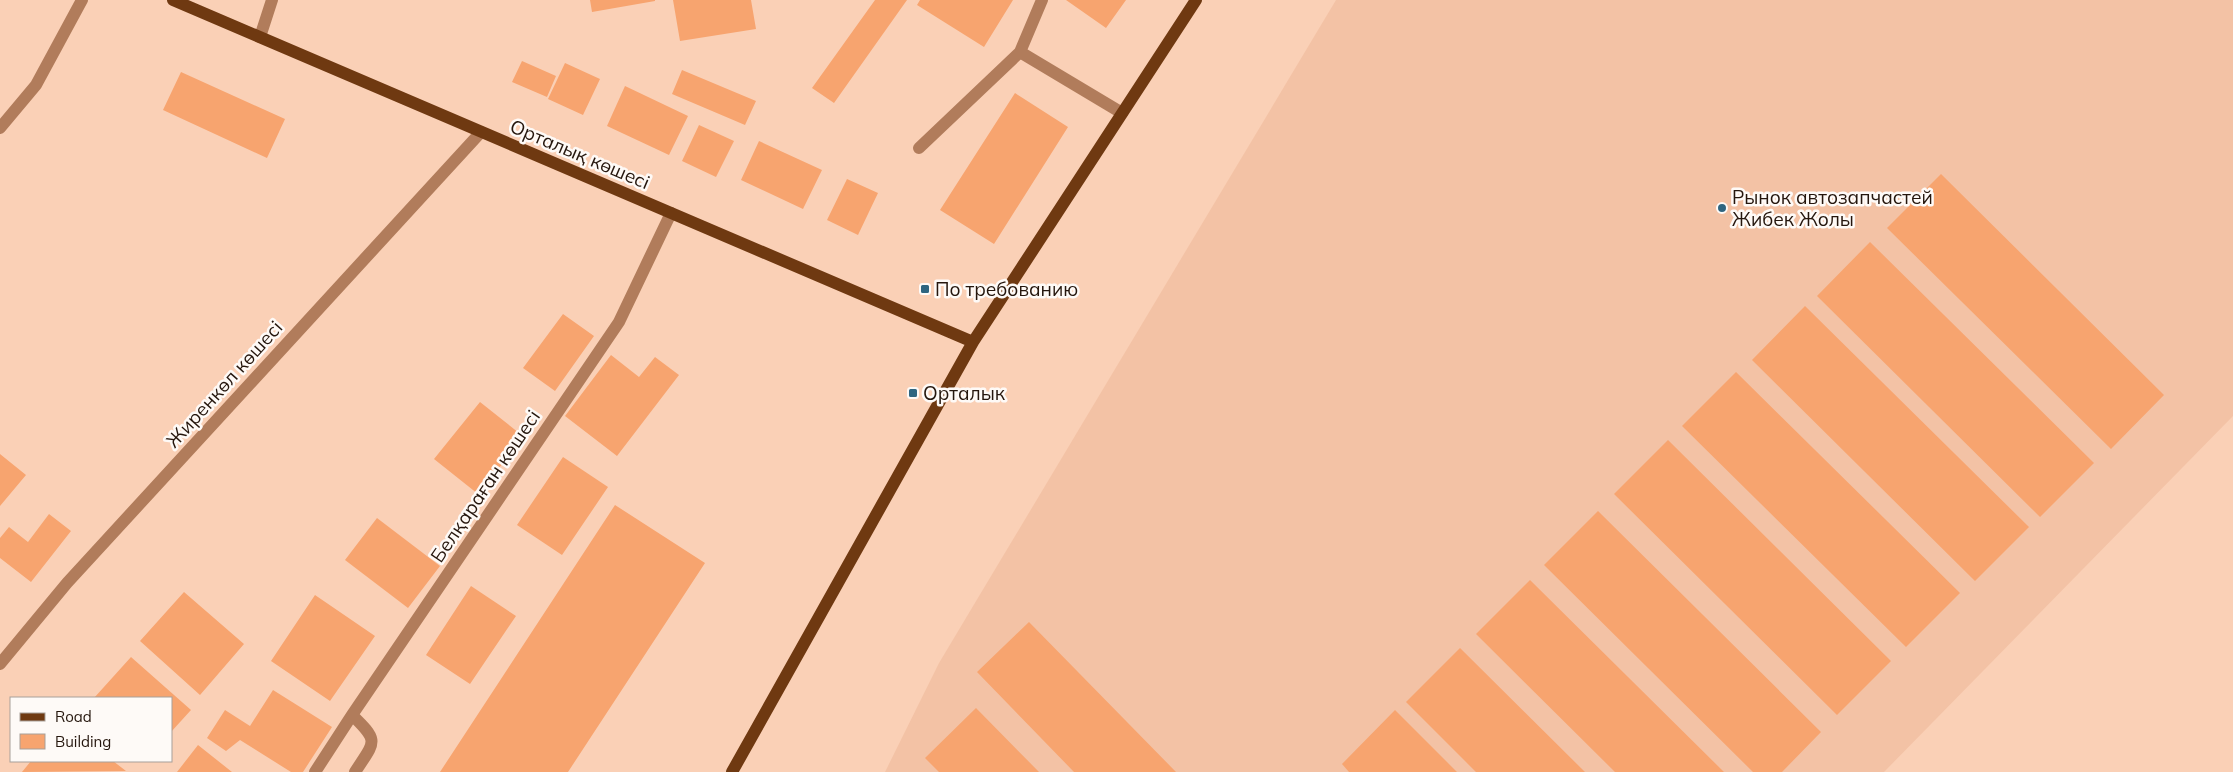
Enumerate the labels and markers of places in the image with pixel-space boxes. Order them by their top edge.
place label: Рынок автозапчастей Жибек Жолы [1732,185,1933,231]
marker: Рынок автозапчастей Жибек Жолы [1716,202,1728,214]
place label: По требованию [935,277,1078,301]
marker: По требованию [919,283,931,295]
place label: Орталык [923,381,1006,405]
marker: Орталык [907,387,919,399]

